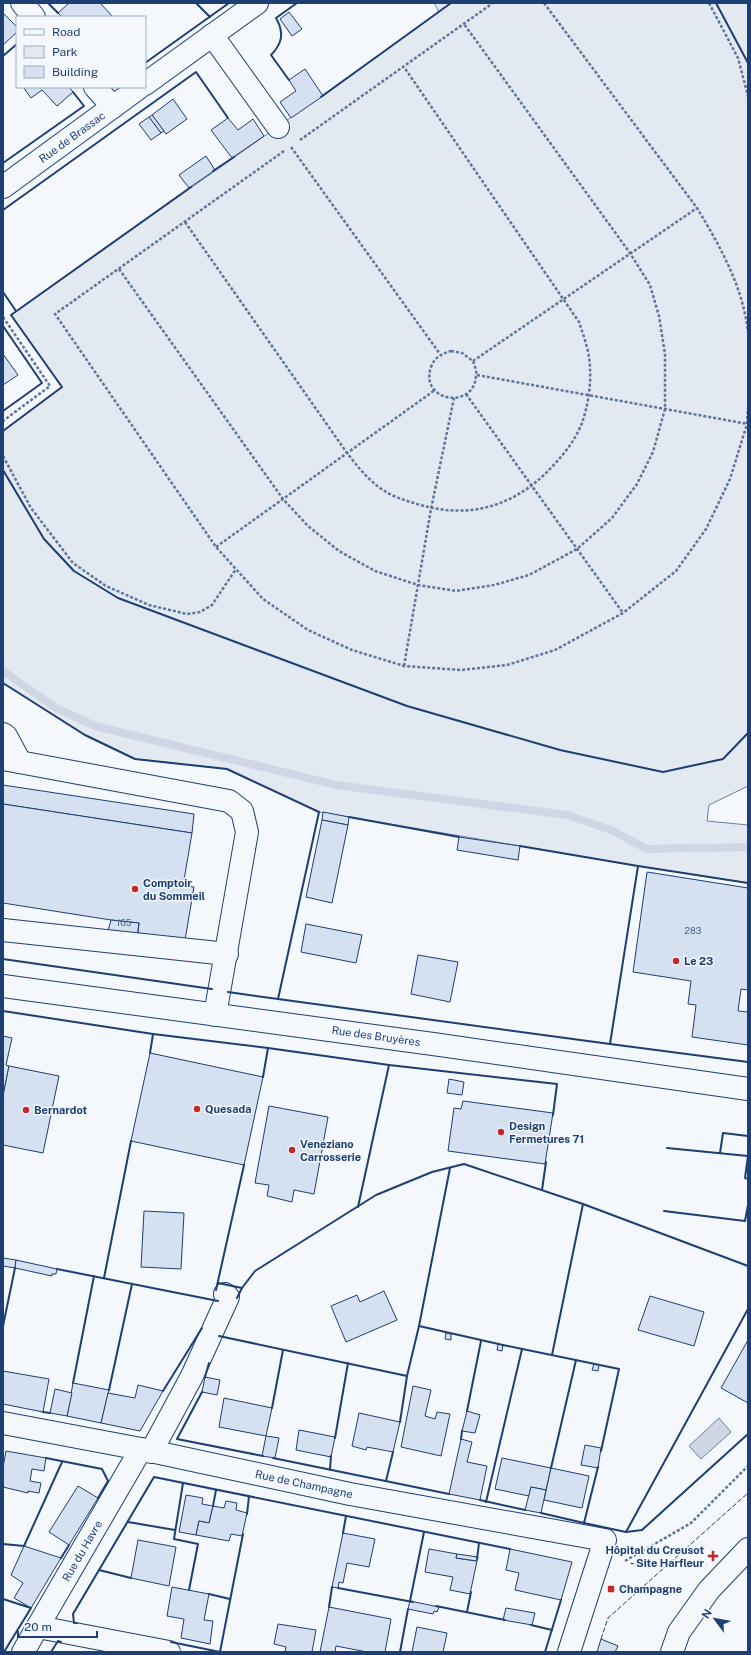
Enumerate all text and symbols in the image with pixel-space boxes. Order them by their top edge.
legend [16,16,146,88]
text: Road [52,25,80,39]
text: Park [52,45,78,59]
text: Building [52,65,98,79]
street label: Rue de Brassac [37,109,107,165]
place label: Comptoir du Sommeil [143,877,206,902]
marker: Comptoir du Sommeil [130,884,140,894]
house number: 165 [116,917,132,928]
house number: 283 [685,925,702,936]
place label: Le 23 [684,955,713,967]
marker: Le 23 [671,956,681,966]
street label: Rue des Bruyères [331,1024,422,1048]
place label: Quesada [205,1103,251,1115]
place label: Bernardot [34,1104,88,1116]
marker: Quesada [192,1104,202,1114]
marker: Bernardot [21,1105,31,1115]
place label: Design Fermetures 71 [509,1120,584,1145]
marker: Design Fermetures 71 [496,1127,506,1137]
place label: Veneziano Carrosserie [300,1138,361,1163]
marker: Veneziano Carrosserie [287,1145,297,1155]
street label: Rue de Champagne [254,1468,354,1500]
street label: Rue du Havre [60,1518,104,1584]
place label: Hôpital du Creusot - Site Harfleur [605,1544,704,1569]
marker: Hôpital du Creusot - Site Harfleur [707,1550,719,1562]
place label: Champagne [619,1583,682,1595]
marker: Champagne [606,1584,616,1594]
north arrow [695,1599,735,1639]
text: N [699,1607,714,1621]
scale bar [18,1613,97,1639]
text: 20 m [24,1620,52,1634]

